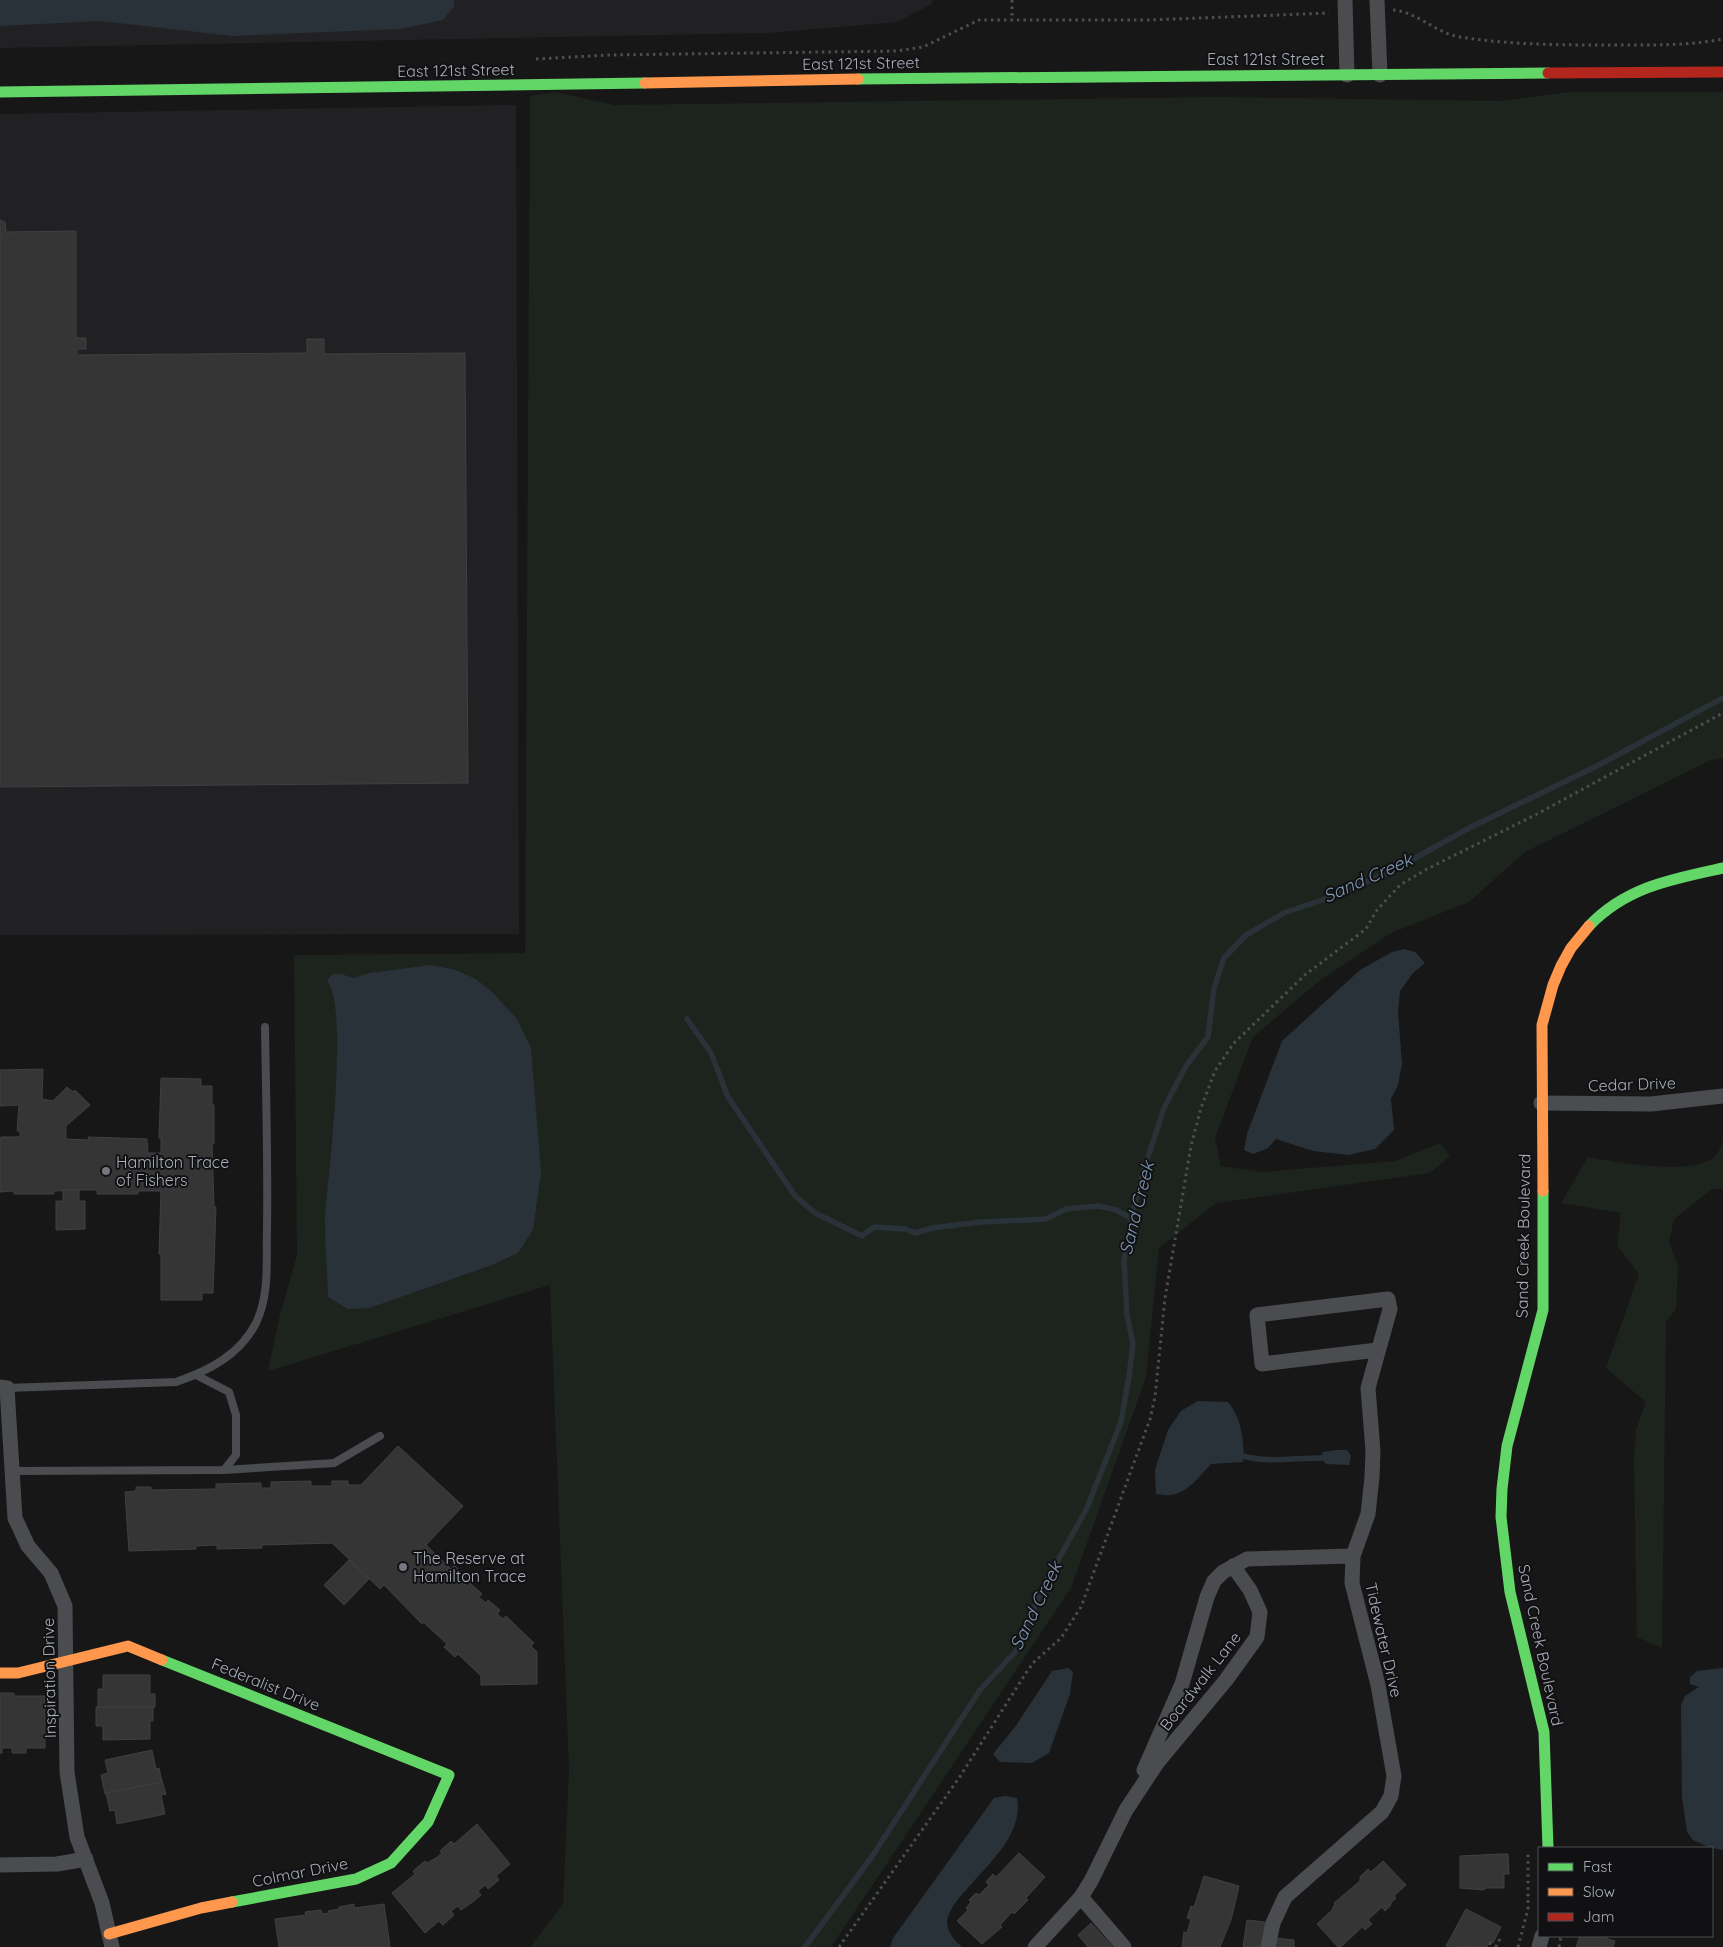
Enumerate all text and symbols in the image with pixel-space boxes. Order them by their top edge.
street label: East 121st Street [1207,49,1325,69]
street label: East 121st Street [802,52,920,74]
street label: East 121st Street [397,59,515,81]
water label: Sand Creek [1319,847,1417,907]
street label: Cedar Drive [1588,1072,1676,1096]
place label: Hamilton Trace of Fishers [116,1152,229,1190]
street label: Sand Creek Boulevard [1512,1154,1534,1318]
water label: Sand Creek [1114,1157,1160,1257]
marker: Hamilton Trace of Fishers [100,1165,112,1177]
place label: The Reserve at Hamilton Trace [413,1548,526,1586]
water label: Sand Creek [1004,1557,1067,1654]
marker: The Reserve at Hamilton Trace [397,1561,409,1573]
street label: Sand Creek Boulevard [1514,1562,1568,1728]
street label: Tidewater Drive [1361,1581,1407,1699]
street label: Inspiration Drive [38,1618,60,1738]
street label: Boardwalk Lane [1155,1627,1245,1735]
street label: Federalist Drive [209,1653,323,1715]
legend [1538,1847,1713,1937]
street label: Colmar Drive [250,1853,350,1891]
text: Fast [1583,1857,1612,1876]
text: Slow [1583,1882,1615,1901]
text: Jam [1583,1907,1614,1926]

